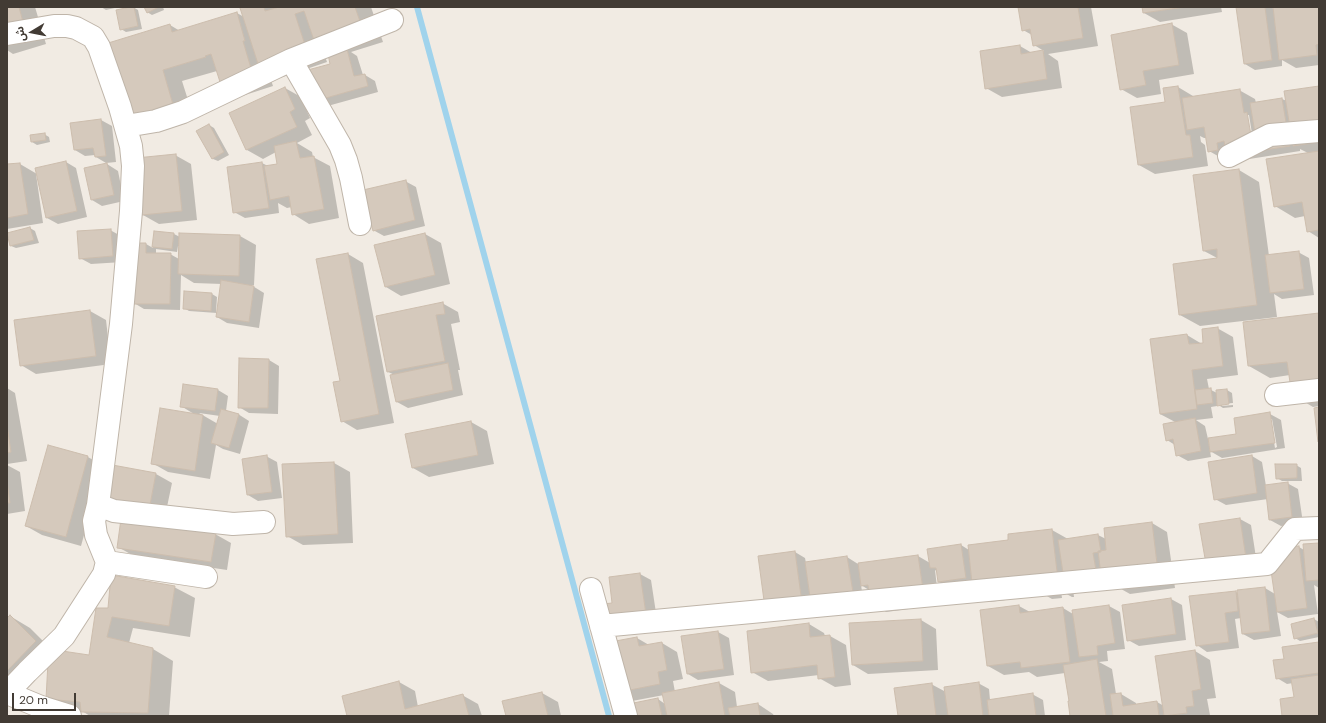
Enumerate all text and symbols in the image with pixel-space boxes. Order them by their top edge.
north arrow [12,12,52,52]
text: ش [12,25,28,43]
scale bar [14,685,78,711]
text: 20 m [19,692,48,708]

